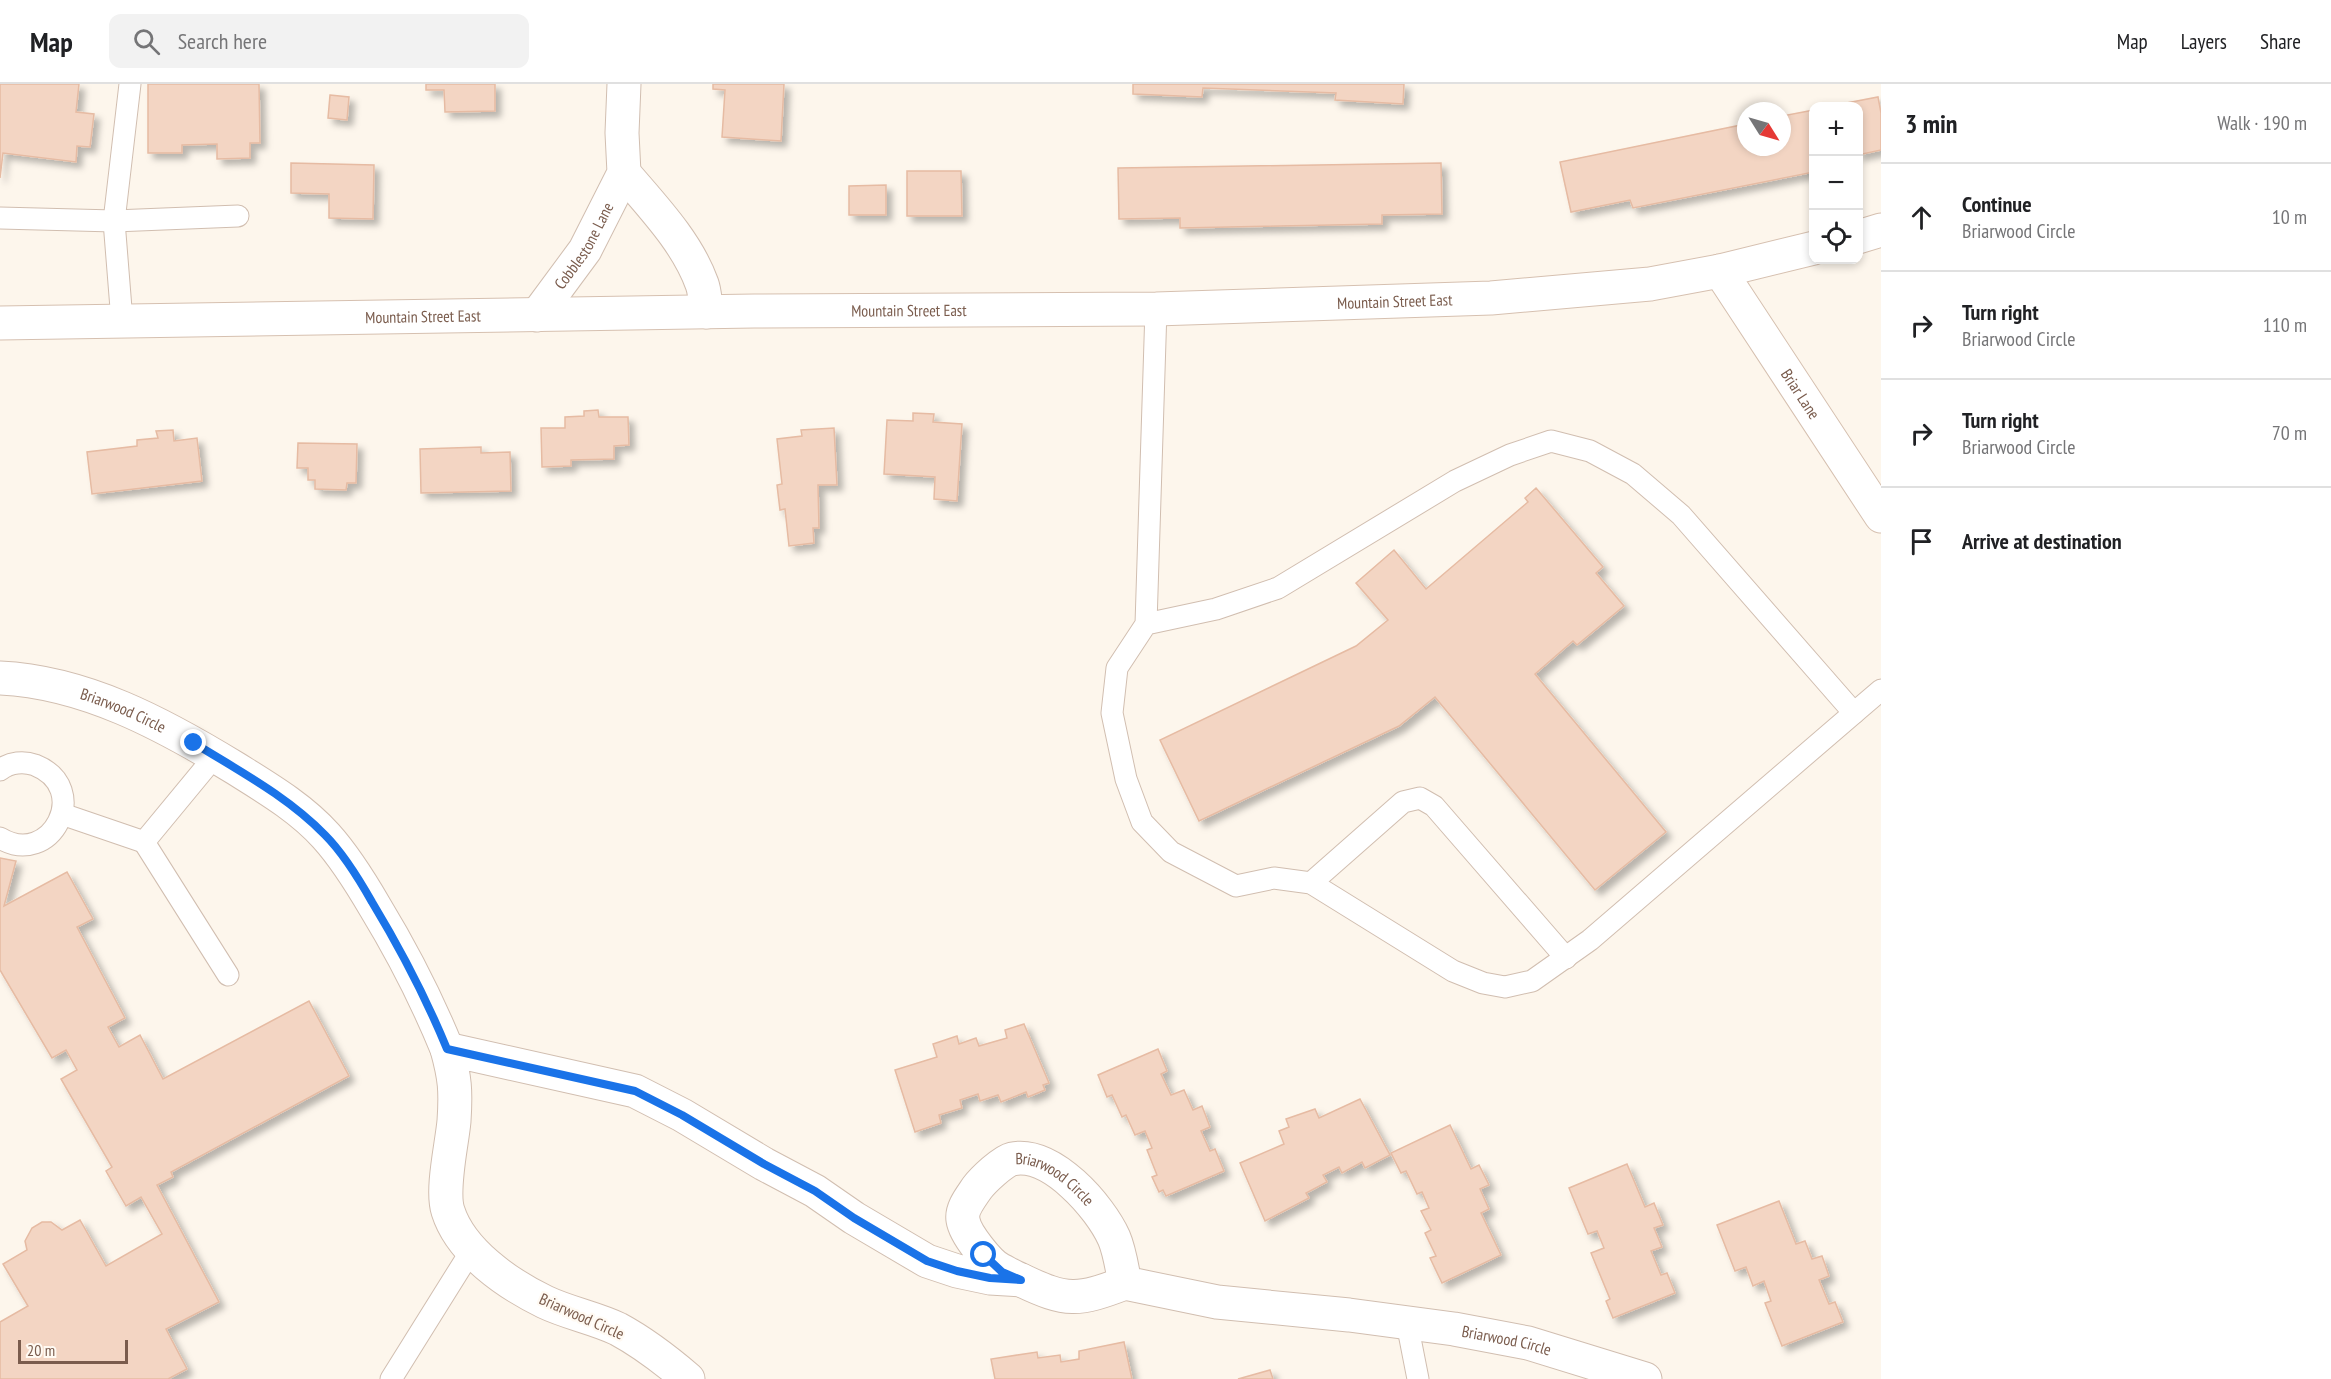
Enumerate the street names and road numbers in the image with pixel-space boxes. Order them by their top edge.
street label: Cobblestone Lane [550,199,618,293]
street label: Mountain Street East [1337,289,1453,313]
street label: Mountain Street East [851,300,967,321]
street label: Mountain Street East [365,305,481,327]
street label: Briar Lane [1777,365,1824,423]
street label: Briarwood Circle [78,683,169,737]
street label: Briarwood Circle [1015,1148,1099,1210]
street label: Briarwood Circle [536,1288,628,1344]
street label: Briarwood Circle [1460,1321,1554,1360]

